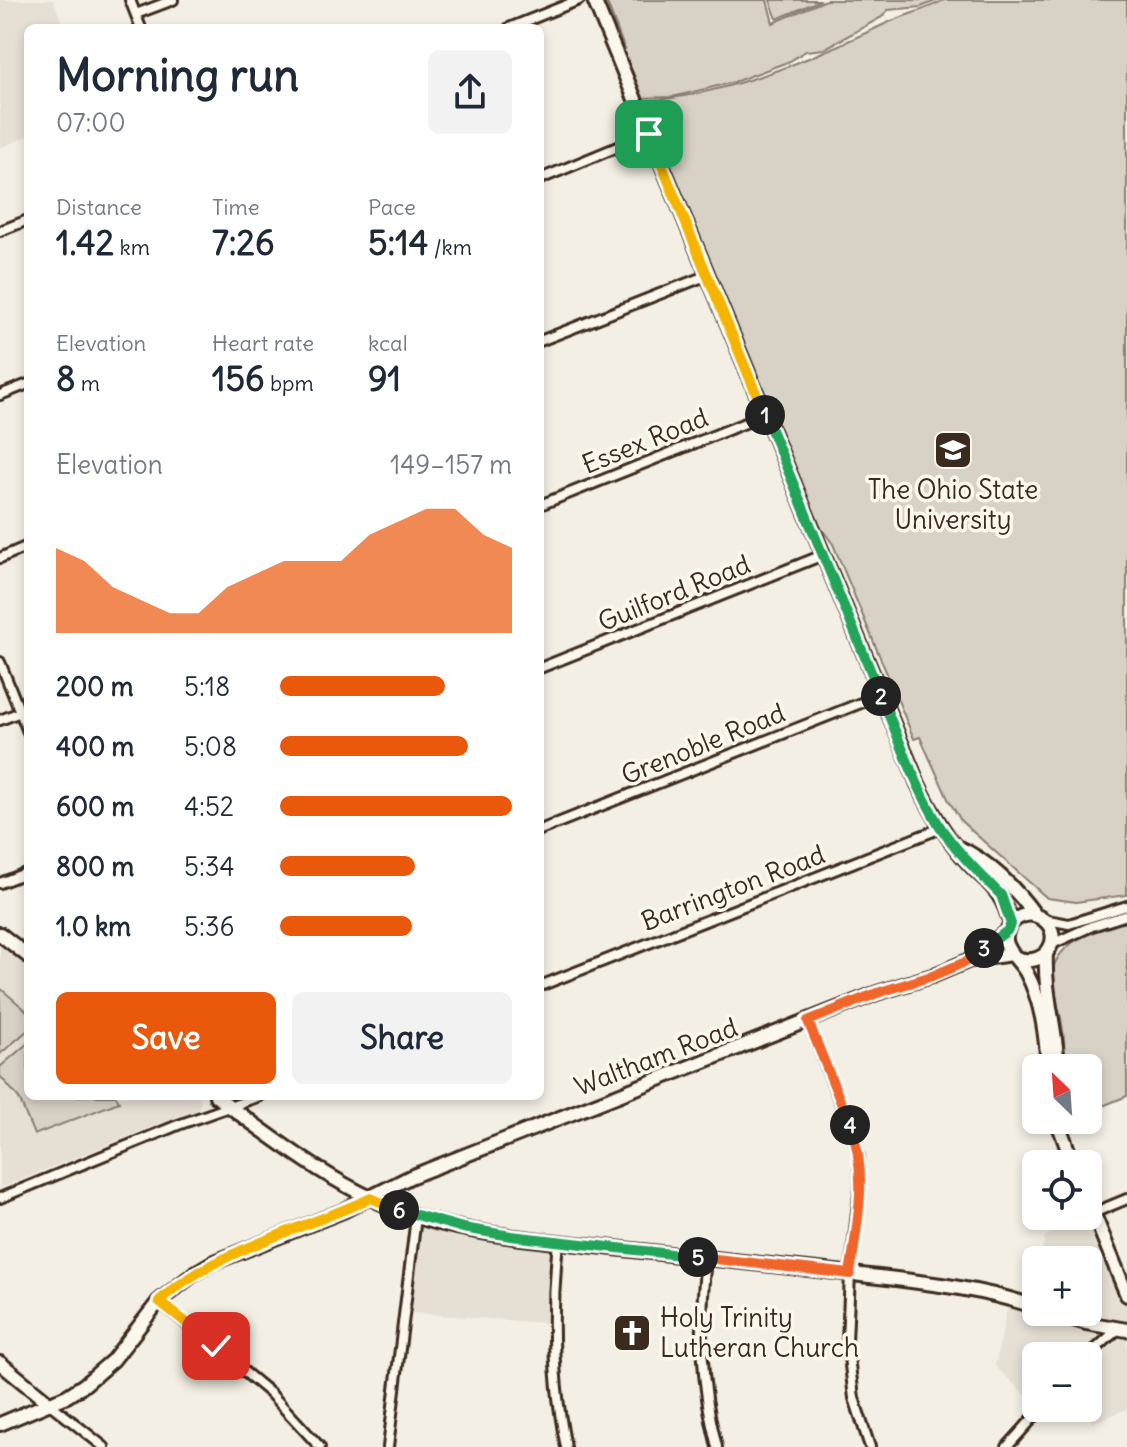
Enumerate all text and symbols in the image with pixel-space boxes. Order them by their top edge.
text: Morning run [56,48,299,103]
button: share [428,50,512,134]
pin [615,100,683,168]
text: 07:00 [56,106,126,139]
icon: arrive [627,112,671,156]
text: Distance [56,193,142,221]
text: Time [212,193,260,221]
text: Pace [368,193,416,221]
text: 1.42 [56,221,114,264]
text: 7:26 [212,221,275,264]
text: 5:14 [368,221,428,264]
text: km [114,233,150,261]
text: /km [428,233,472,261]
text: Elevation [56,329,146,357]
text: Heart rate [212,329,314,357]
text: kcal [368,329,408,357]
text: 8 [56,357,76,400]
text: 156 [212,357,265,400]
text: 91 [368,357,401,400]
text: m [76,369,100,397]
text: bpm [265,369,314,397]
pin: 1 [745,395,785,435]
street label: Essex Road [577,400,713,481]
text: 1 [761,401,769,429]
school or university icon: The Ohio State University [932,429,974,471]
text: Elevation [56,448,163,481]
text: 149–157 m [390,448,512,481]
place label: The Ohio State University [868,473,1038,536]
street label: Guilford Road [593,547,755,638]
text: 200 m [56,670,133,703]
text: 5:18 [184,670,230,703]
pin: 2 [861,676,901,716]
text: 2 [875,682,887,710]
street label: Grenoble Road [616,696,789,791]
text: 400 m [56,730,134,763]
text: 5:08 [184,730,237,763]
text: 600 m [56,790,134,823]
text: 4:52 [184,790,234,823]
street label: Barrington Road [636,837,829,938]
text: 800 m [56,850,134,883]
text: 5:34 [184,850,235,883]
text: 1.0 km [56,910,131,943]
text: 5:36 [184,910,235,943]
pin: 3 [964,928,1004,968]
text: 3 [978,934,990,962]
button: Save [56,992,276,1084]
button: Share [292,992,512,1084]
street label: Waltham Road [570,1010,742,1103]
north arrow [1022,1054,1102,1134]
map controls [1022,1054,1102,1422]
pin: 4 [830,1105,870,1145]
text: 4 [844,1111,856,1139]
button: locate [1022,1150,1102,1230]
pin: 6 [379,1190,419,1230]
text: 6 [393,1196,405,1224]
pin: 5 [678,1237,718,1277]
text: 5 [692,1243,704,1271]
button: + [1022,1246,1102,1326]
place label: Holy Trinity Lutheran Church [660,1301,859,1364]
pin [182,1312,250,1380]
church icon: Holy Trinity Lutheran Church [611,1312,653,1354]
icon: check [194,1324,238,1368]
button: − [1022,1342,1102,1422]

